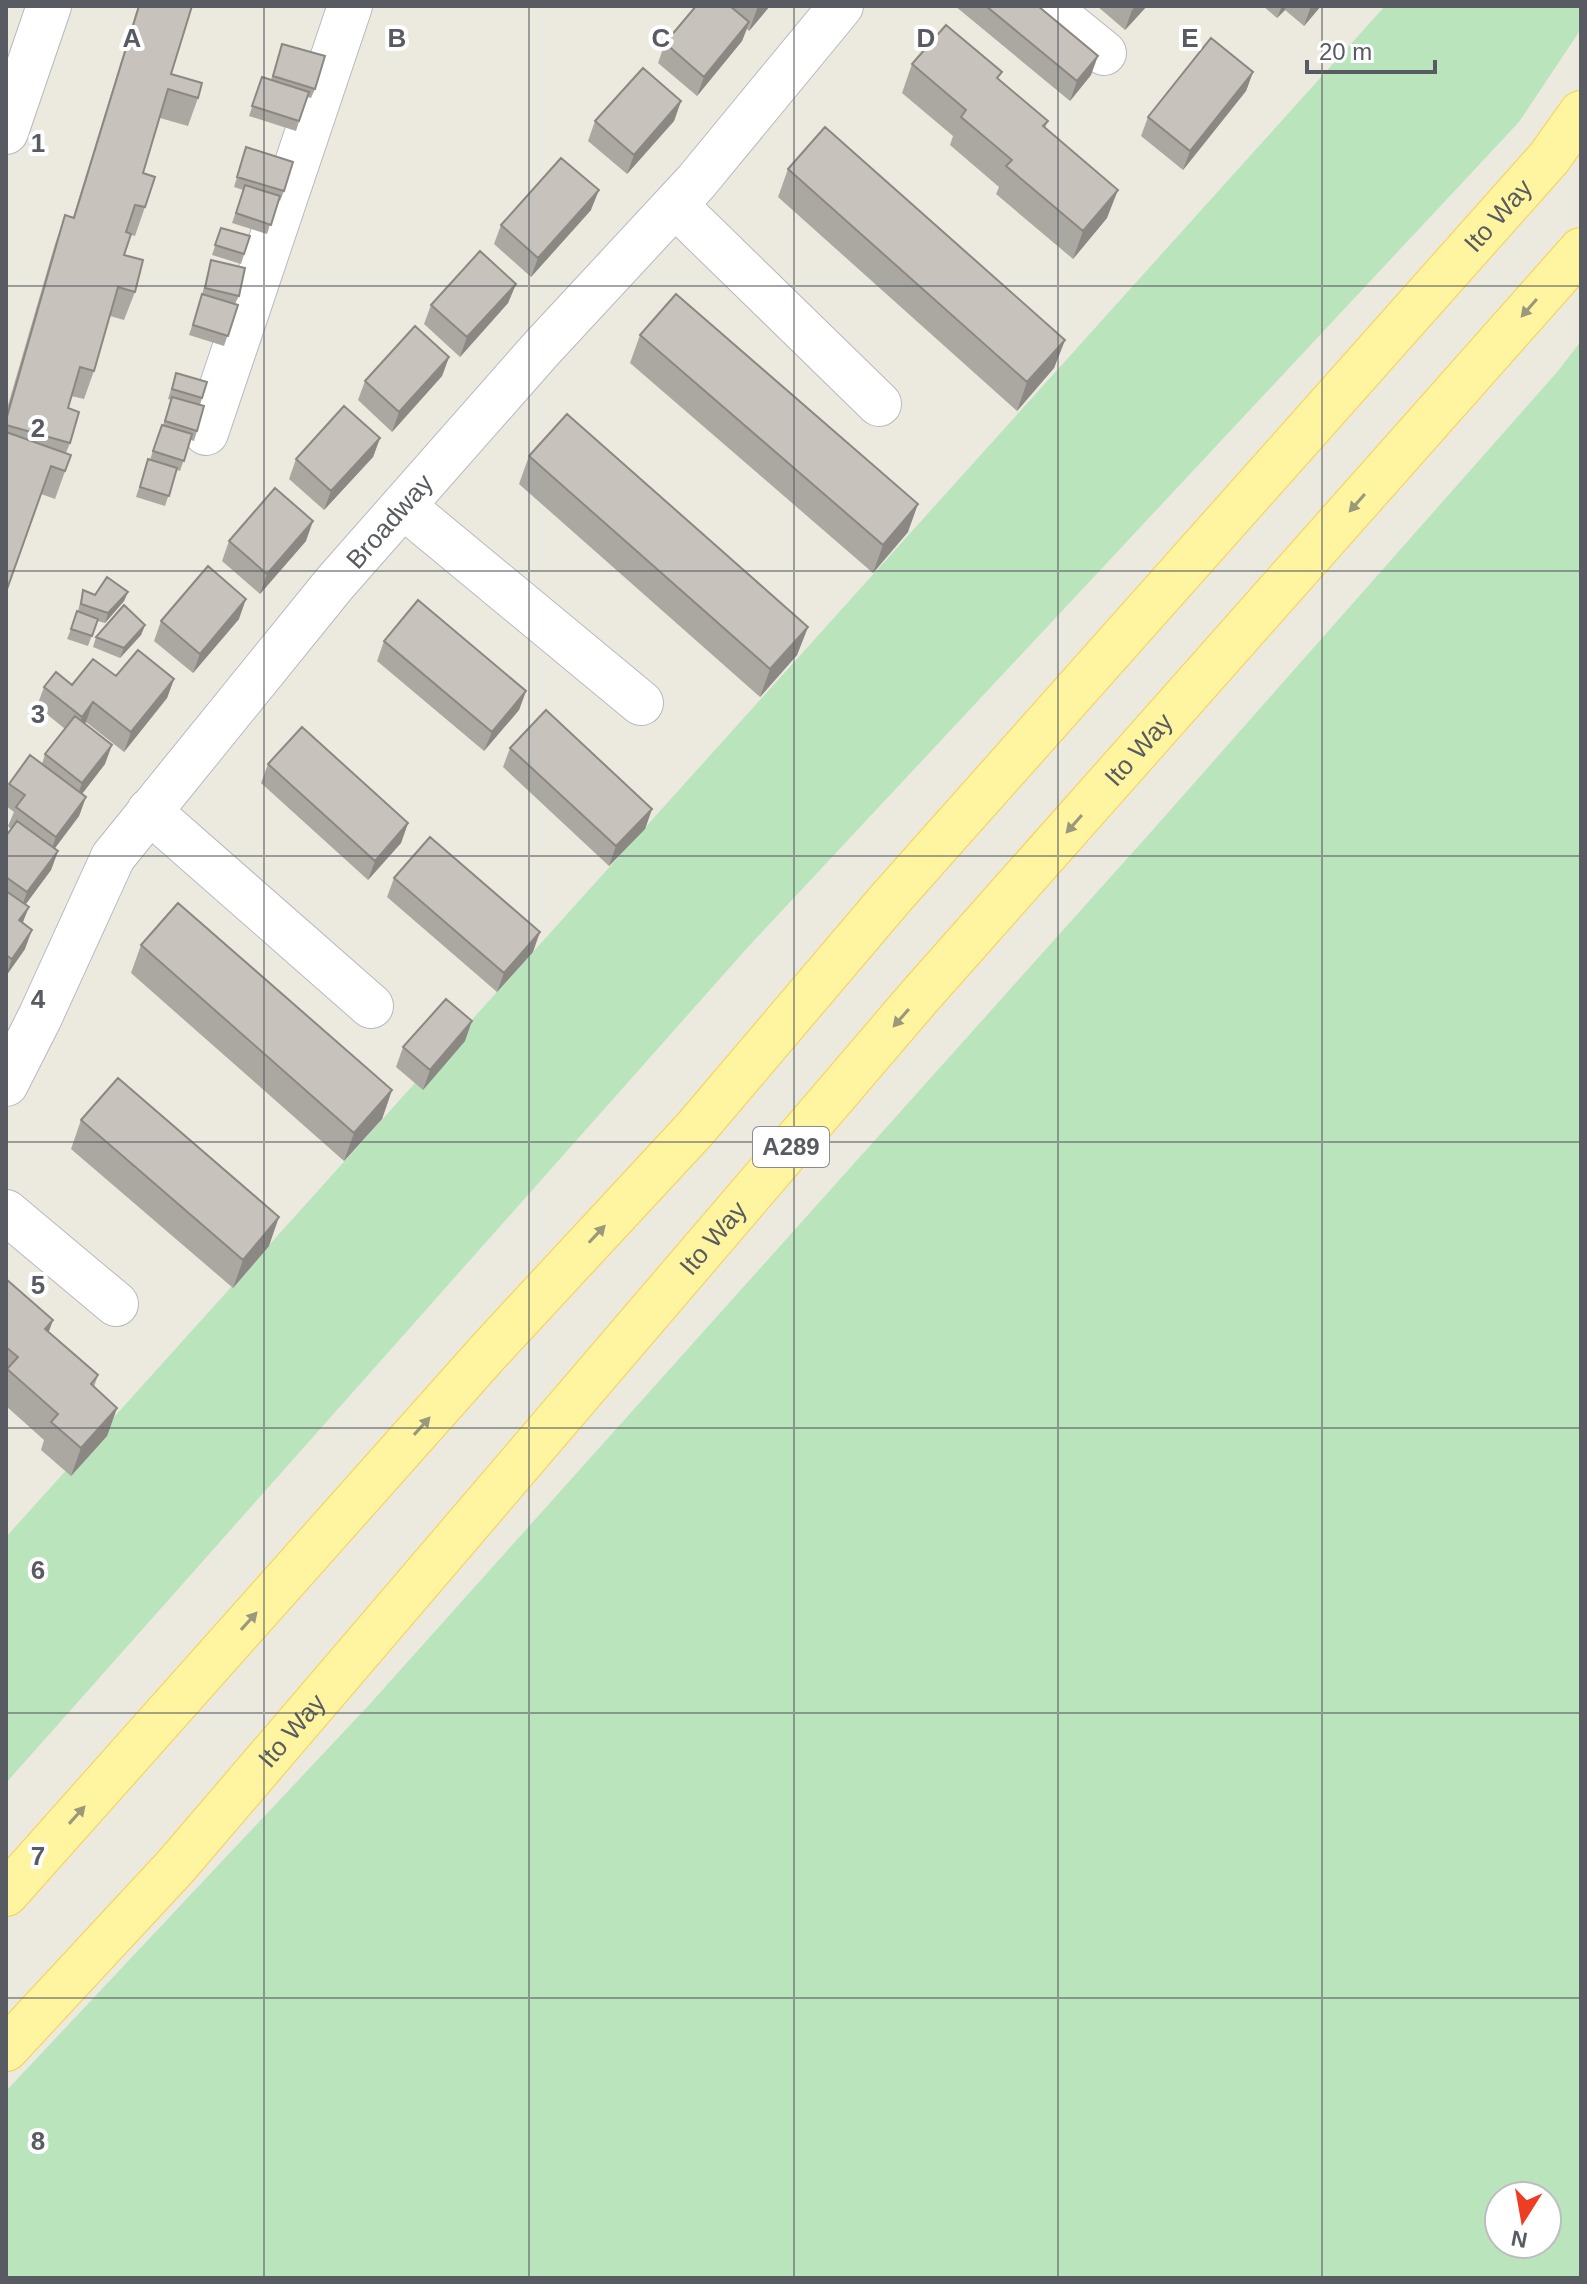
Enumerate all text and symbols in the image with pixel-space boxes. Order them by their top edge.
text: A [123,23,142,53]
text: B [388,23,406,53]
text: C [652,23,671,53]
text: D [917,23,935,53]
text: E [1181,23,1199,53]
scale bar [1307,24,1435,74]
text: 20 m [1319,38,1372,65]
text: 1 [31,128,45,158]
street label: Ito Way [1458,173,1538,258]
one-way arrow [1521,299,1539,318]
text: 2 [31,413,45,443]
street label: Broadway [340,468,439,575]
one-way arrow [1349,494,1367,513]
text: 3 [31,699,45,729]
street label: Ito Way [1098,707,1179,792]
one-way arrow [1066,814,1083,834]
text: 4 [31,984,46,1014]
one-way arrow [893,1008,910,1028]
road number: A289 [753,1127,829,1167]
street label: Ito Way [673,1195,753,1281]
one-way arrow [588,1225,606,1244]
text: 5 [31,1270,45,1300]
one-way arrow [412,1417,430,1436]
text: 6 [31,1555,45,1585]
one-way arrow [240,1611,257,1631]
street label: Ito Way [252,1688,332,1773]
one-way arrow [67,1806,85,1825]
text: 7 [31,1841,45,1871]
text: 8 [31,2126,45,2156]
north arrow [1483,2180,1563,2260]
text: N [1509,2225,1529,2253]

